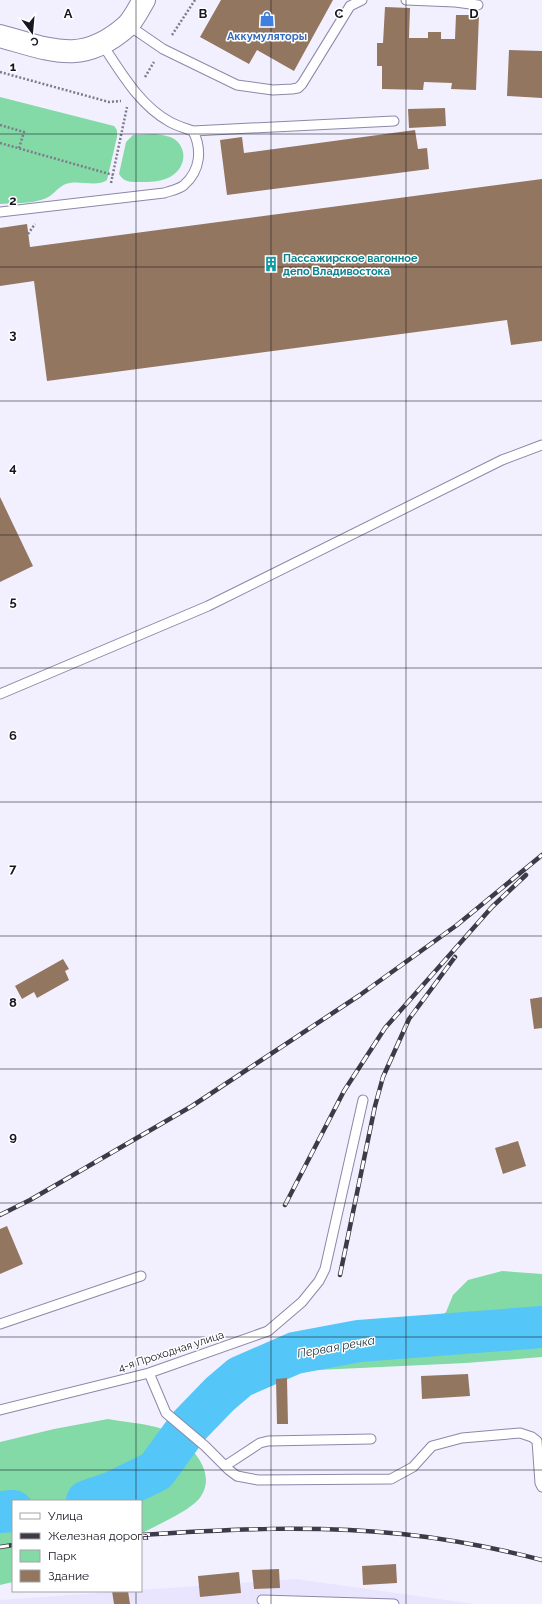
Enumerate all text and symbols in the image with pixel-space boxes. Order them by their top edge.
text: A [64,6,73,21]
text: B [199,6,208,21]
text: C [335,6,344,21]
text: D [469,6,479,21]
shop icon: Аккумуляторы [258,10,276,28]
north arrow [12,12,52,52]
place label: Аккумуляторы [227,30,307,43]
text: С [29,34,40,49]
text: 1 [10,59,17,74]
text: 2 [9,193,17,208]
place label: Пассажирское вагонное депо Владивостока [283,252,418,278]
building icon: Пассажирское вагонное депо Владивостока [262,255,280,273]
text: 3 [9,327,17,342]
text: 4 [9,460,17,475]
text: 5 [9,594,17,609]
text: 6 [9,728,17,743]
text: 7 [9,861,17,876]
text: 8 [9,995,17,1010]
text: 9 [9,1129,17,1144]
street label: 4-я Проходная улица [117,1328,226,1375]
water label: Первая речка [296,1333,376,1361]
legend [12,1500,142,1592]
text: Улица [48,1509,83,1523]
text: Железная дорога [48,1529,149,1543]
text: Парк [48,1549,77,1563]
text: Здание [48,1569,89,1583]

